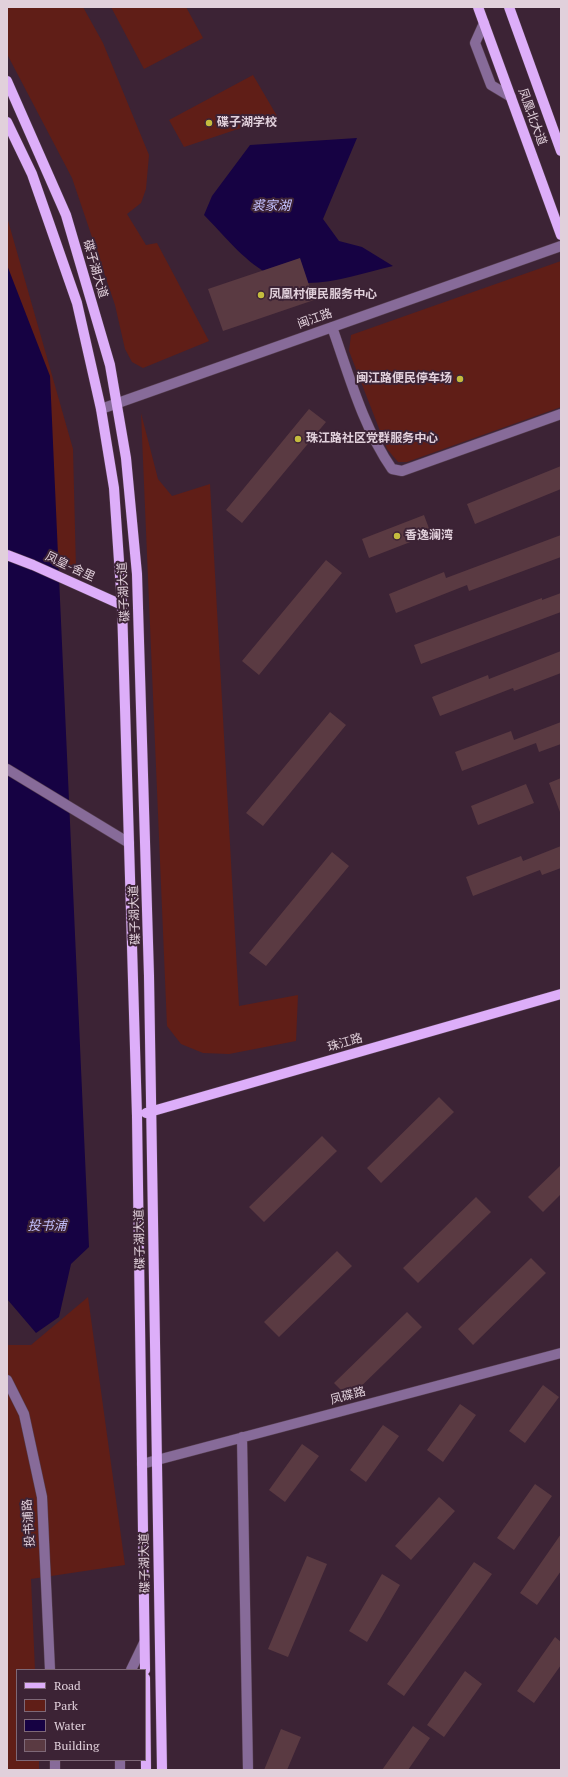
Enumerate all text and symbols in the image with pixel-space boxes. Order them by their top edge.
street label: 凤凰北大道 [515,86,549,148]
place label: 碟子湖学校 [217,116,277,130]
marker: 碟子湖学校 [204,118,214,128]
water label: 裘家湖 [252,198,290,214]
street label: 碟子湖大道 [80,238,110,300]
place label: 凤凰村便民服务中心 [269,288,377,302]
marker: 凤凰村便民服务中心 [256,290,266,300]
street label: 闽江路 [296,306,334,332]
place label: 闽江路便民停车场 [356,372,452,386]
marker: 闽江路便民停车场 [455,374,465,384]
place label: 珠江路社区党群服务中心 [306,432,438,446]
marker: 珠江路社区党群服务中心 [293,434,303,444]
place label: 香逸澜湾 [405,529,453,543]
marker: 香逸澜湾 [392,531,402,541]
street label: 凤皇-舍里 [43,549,97,585]
street label: 碟子湖大道 [115,562,133,622]
street label: 碟子湖大道 [127,885,143,945]
street label: 珠江路 [326,1031,364,1055]
street label: 碟子湖大道 [132,1209,148,1269]
water label: 投书浦 [28,1218,66,1234]
street label: 凤碟路 [329,1384,367,1408]
street label: 投书浦路 [20,1499,38,1547]
street label: 碟子湖大道 [137,1533,153,1593]
legend [16,1669,146,1761]
text: Road [54,1678,81,1693]
text: Park [54,1698,78,1713]
text: Water [54,1718,86,1733]
text: Building [54,1738,99,1753]

